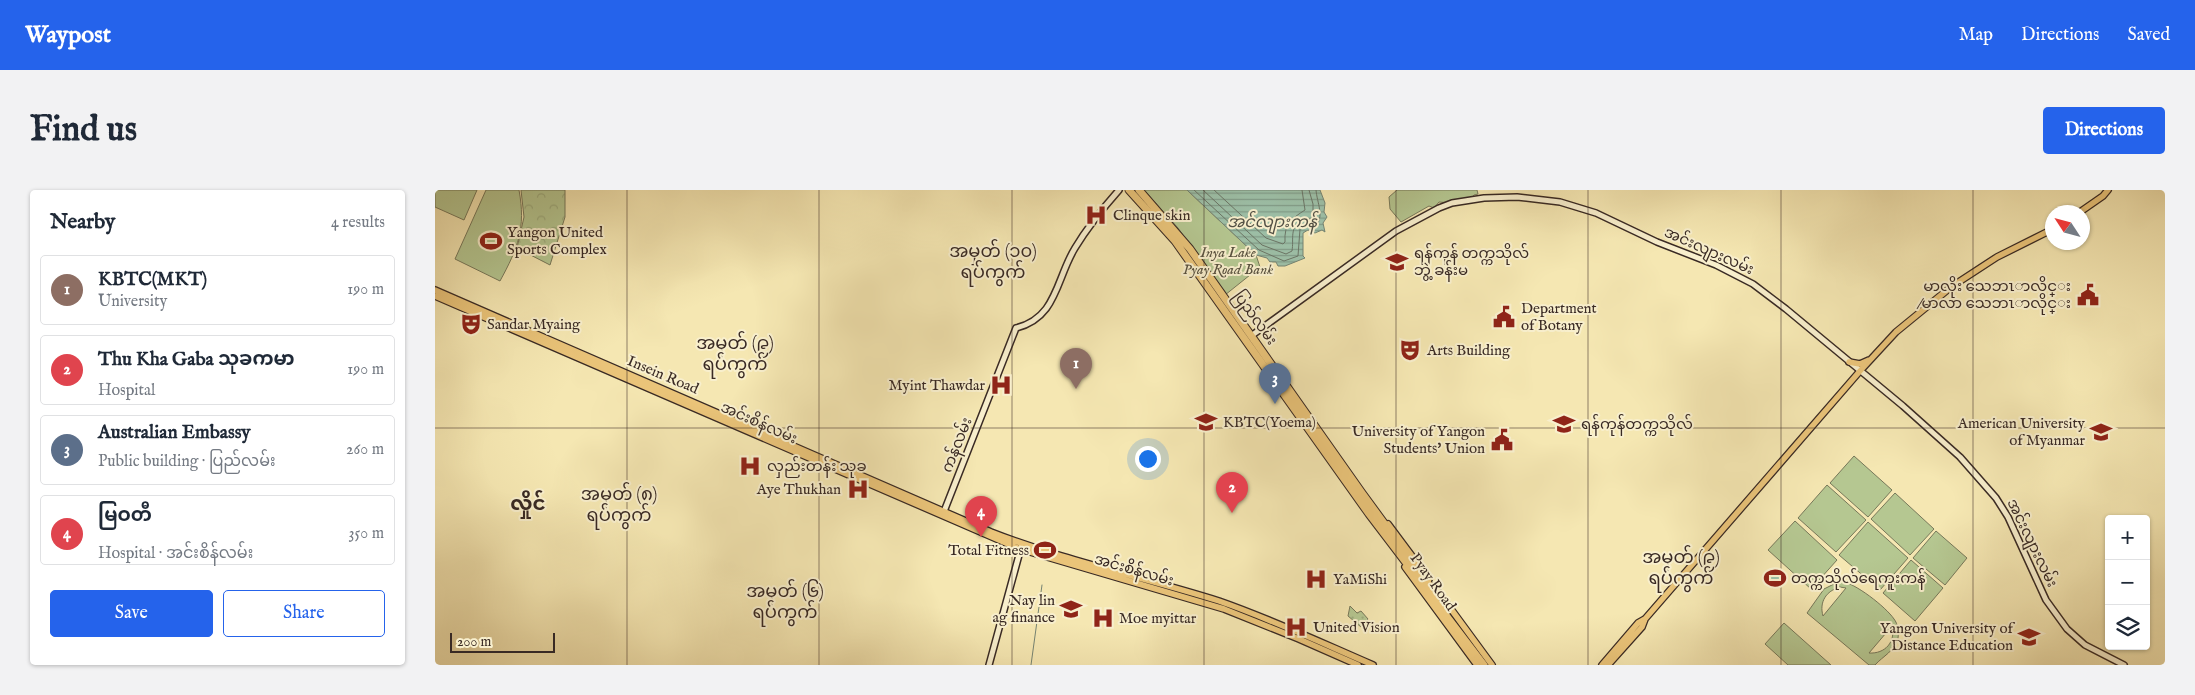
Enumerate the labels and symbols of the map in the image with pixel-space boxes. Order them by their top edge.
hospital icon: Clinque skin [1083,202,1109,228]
north arrow [2045,205,2090,250]
place label: Clinque skin [1113,206,1191,225]
water label: အင်လျားကန် [1227,210,1319,235]
street label: အင်းလျားလမ်း [1660,222,1757,281]
place label: Yangon United Sports Complex [507,223,607,259]
sports icon: Yangon United Sports Complex [478,228,504,254]
district label: အမှတ် (၁၀) ရပ်ကွက် [949,238,1037,287]
park label: Inya Lake Pyay Road Bank [1183,243,1273,279]
place label: ရန်ကုန် တက္ကသိုလ် ဘွဲ့ ခန်းမ [1414,243,1529,282]
school or university icon: ရန်ကုန် တက္ကသိုလ် ဘွဲ့ ခန်းမ [1384,249,1410,275]
place label: မာလိုး သေဘၤာလိုင္း /မာလာ သေဘၤာလိုင္း [1916,276,2071,315]
public building icon: မာလိုး သေဘၤာလိုင္း /မာလာ သေဘၤာလိုင္း [2075,282,2101,308]
street label: ပြည်လမ်း [1227,287,1282,350]
place label: Department of Botany [1521,299,1597,335]
public building icon: Department of Botany [1491,304,1517,330]
theatre icon: Sandar Myaing [458,311,484,337]
place label: Sandar Myaing [487,315,581,334]
district label: အမှတ် (၉) ရပ်ကွက် [696,330,774,379]
theatre icon: Arts Building [1397,337,1423,363]
place label: Arts Building [1426,341,1511,360]
pin: 1 [1060,348,1092,389]
street label: Insein Road [624,351,703,399]
pin: 3 [1259,363,1291,404]
hospital icon: Myint Thawdar [988,372,1014,398]
place label: Myint Thawdar [889,376,985,395]
street label: အင်းစိန်လမ်း [717,397,801,450]
school or university icon: KBTC(Yoema) [1193,409,1219,435]
school or university icon: ရန်ကုန်တက္ကသိုလ် [1551,411,1577,437]
place label: KBTC(Yoema) [1223,413,1316,432]
street label: ကန်လမ်း [936,414,978,476]
place label: ရန်ကုန်တက္ကသိုလ် [1581,414,1693,436]
place label: American University of Myanmar [1957,414,2086,450]
school or university icon: American University of Myanmar [2088,419,2114,445]
place label: University of Yangon Students' Union [1352,422,1485,458]
public building icon: University of Yangon Students' Union [1489,427,1515,453]
your location [1135,446,1161,472]
hospital icon: လှည်းတန်း သုခ [737,453,763,479]
place label: လှည်းတန်း သုခ [767,456,867,478]
pin: 2 [1216,472,1248,513]
hospital icon: Aye Thukhan [845,476,871,502]
place label: Aye Thukhan [756,480,841,499]
district label: အမှတ် (၈) ရပ်ကွက် [581,481,657,530]
district label: လှိုင် [510,490,546,519]
street label: အင်းလျားလမ်း [2001,495,2062,591]
pin: 4 [965,496,997,537]
sports icon: Total Fitness [1032,537,1058,563]
place label: Total Fitness [948,541,1029,560]
district label: အမှတ် (၉) ရပ်ကွက် [1642,544,1720,593]
street label: အင်းစိန်လမ်း [1091,549,1176,592]
street label: Pyay Road [1406,549,1461,615]
sports icon: တက္ကသိုလ်ရေကူးကန် [1762,565,1788,591]
hospital icon: YaMiShi [1303,566,1329,592]
place label: တက္ကသိုလ်ရေကူးကန် [1791,568,1926,590]
place label: YaMiShi [1333,570,1387,589]
district label: အမှတ် (၆) ရပ်ကွက် [746,578,824,627]
place label: Nay lin ag finance [993,591,1055,627]
school or university icon: Nay lin ag finance [1058,596,1084,622]
hospital icon: Moe myittar [1090,605,1116,631]
place label: Moe myittar [1119,609,1197,628]
hospital icon: United Vision [1283,614,1309,640]
place label: United Vision [1313,618,1400,637]
place label: Yangon University of Distance Education [1880,619,2016,655]
school or university icon: Yangon University of Distance Education [2016,624,2042,650]
scale bar [450,630,555,653]

